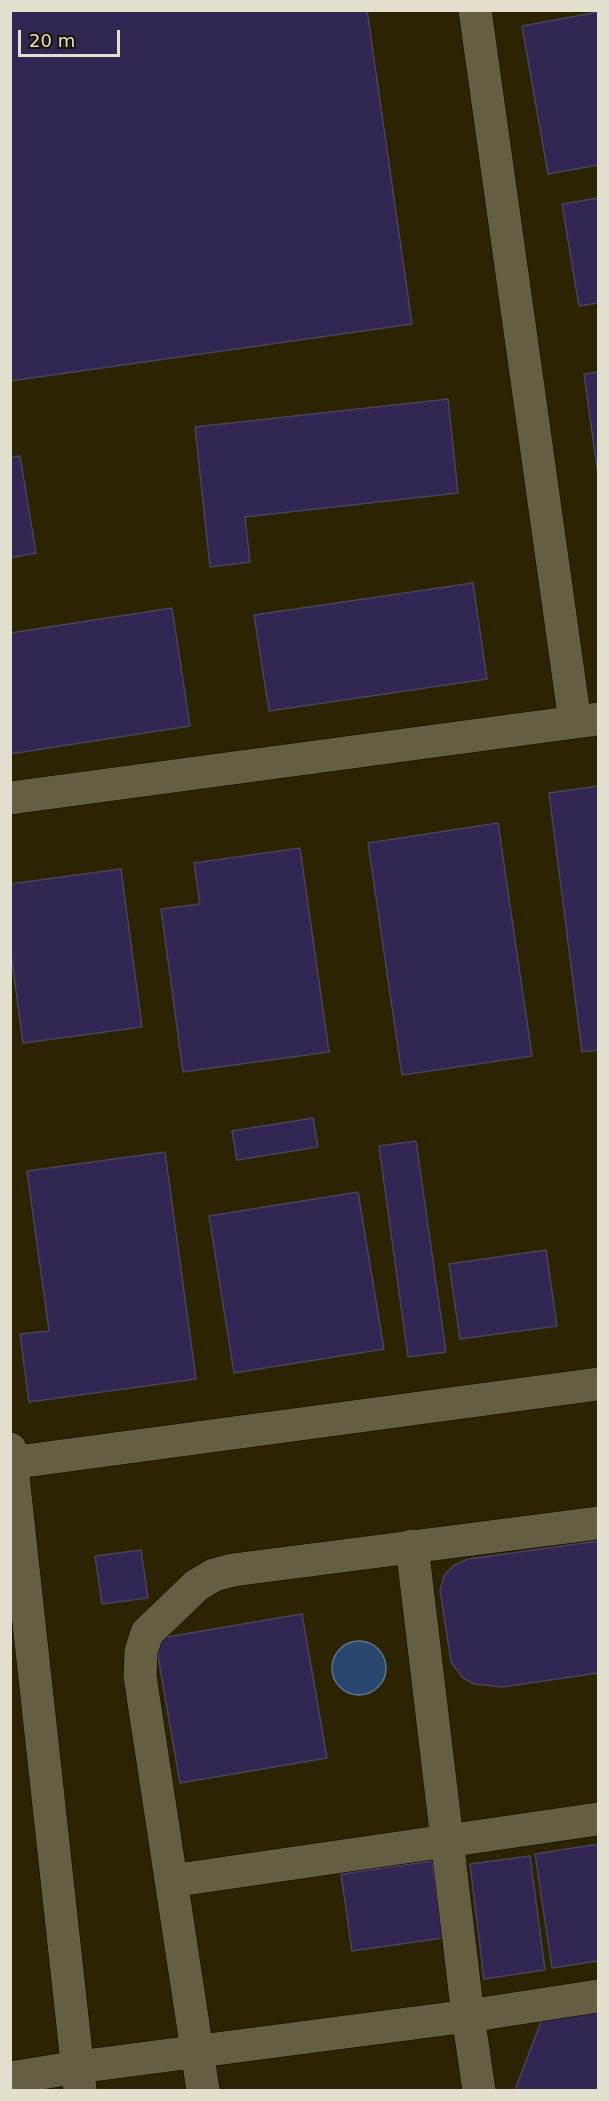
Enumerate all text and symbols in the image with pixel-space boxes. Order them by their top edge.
scale bar [21,18,123,56]
text: 20 m [29,30,75,51]

